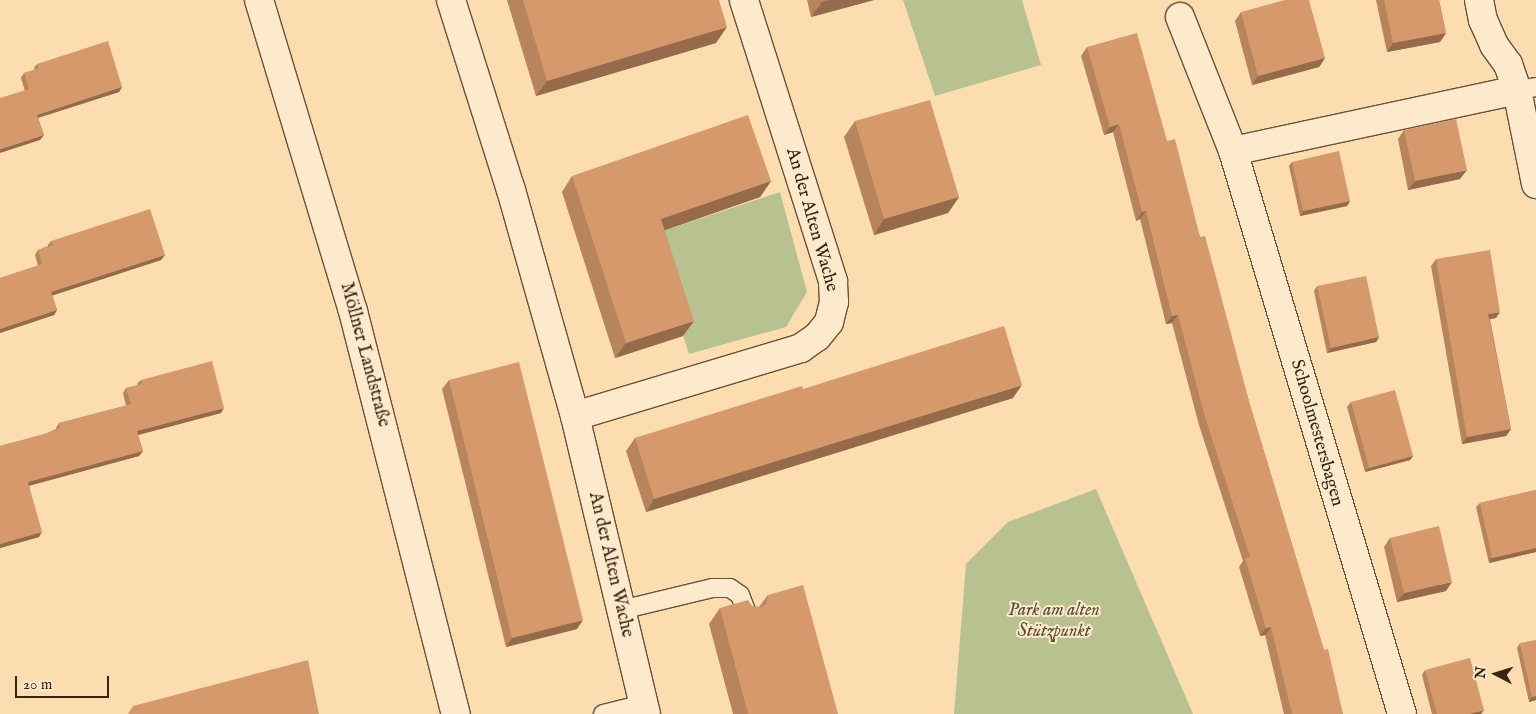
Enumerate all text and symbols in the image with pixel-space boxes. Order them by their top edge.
street label: An der Alten Wache [780,146,842,294]
street label: Möllner Landstraße [334,280,394,430]
street label: Schoolmestersbagen [1285,357,1347,509]
street label: An der Alten Wache [583,490,637,640]
park label: Park am alten Stützpunkt [1008,601,1100,644]
north arrow [1471,649,1521,699]
scale bar [18,666,111,698]
text: N [1472,666,1491,680]
text: 20 m [23,675,52,694]

